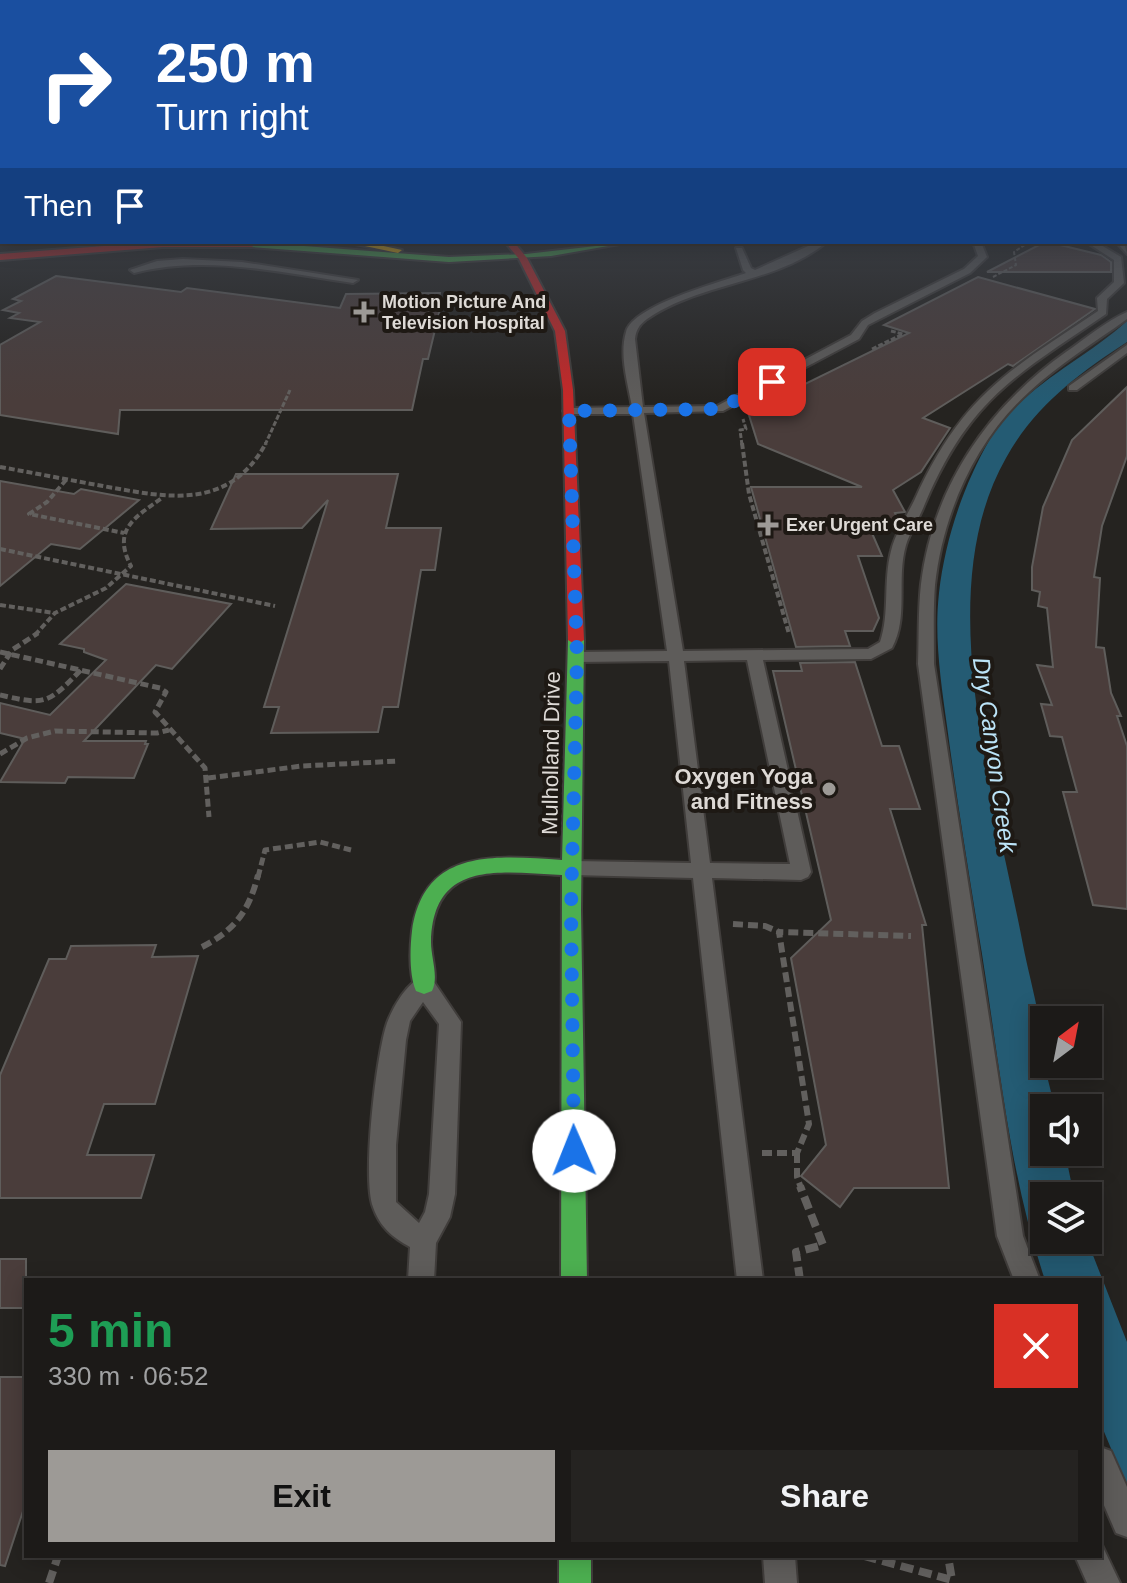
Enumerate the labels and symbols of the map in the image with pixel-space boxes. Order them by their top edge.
place label: Motion Picture And Television Hospital [382,292,546,333]
marker: Motion Picture And Television Hospital [353,301,375,323]
pin [738,348,806,416]
marker: Exer Urgent Care [757,514,779,536]
place label: Exer Urgent Care [786,515,933,535]
water label: Dry Canyon Creek [968,655,1022,857]
street label: Mulholland Drive [537,671,565,835]
place label: Oxygen Yoga and Fitness [674,764,814,814]
marker: Oxygen Yoga and Fitness [820,780,838,798]
north arrow [1030,1006,1102,1078]
position arrow [532,1109,616,1193]

